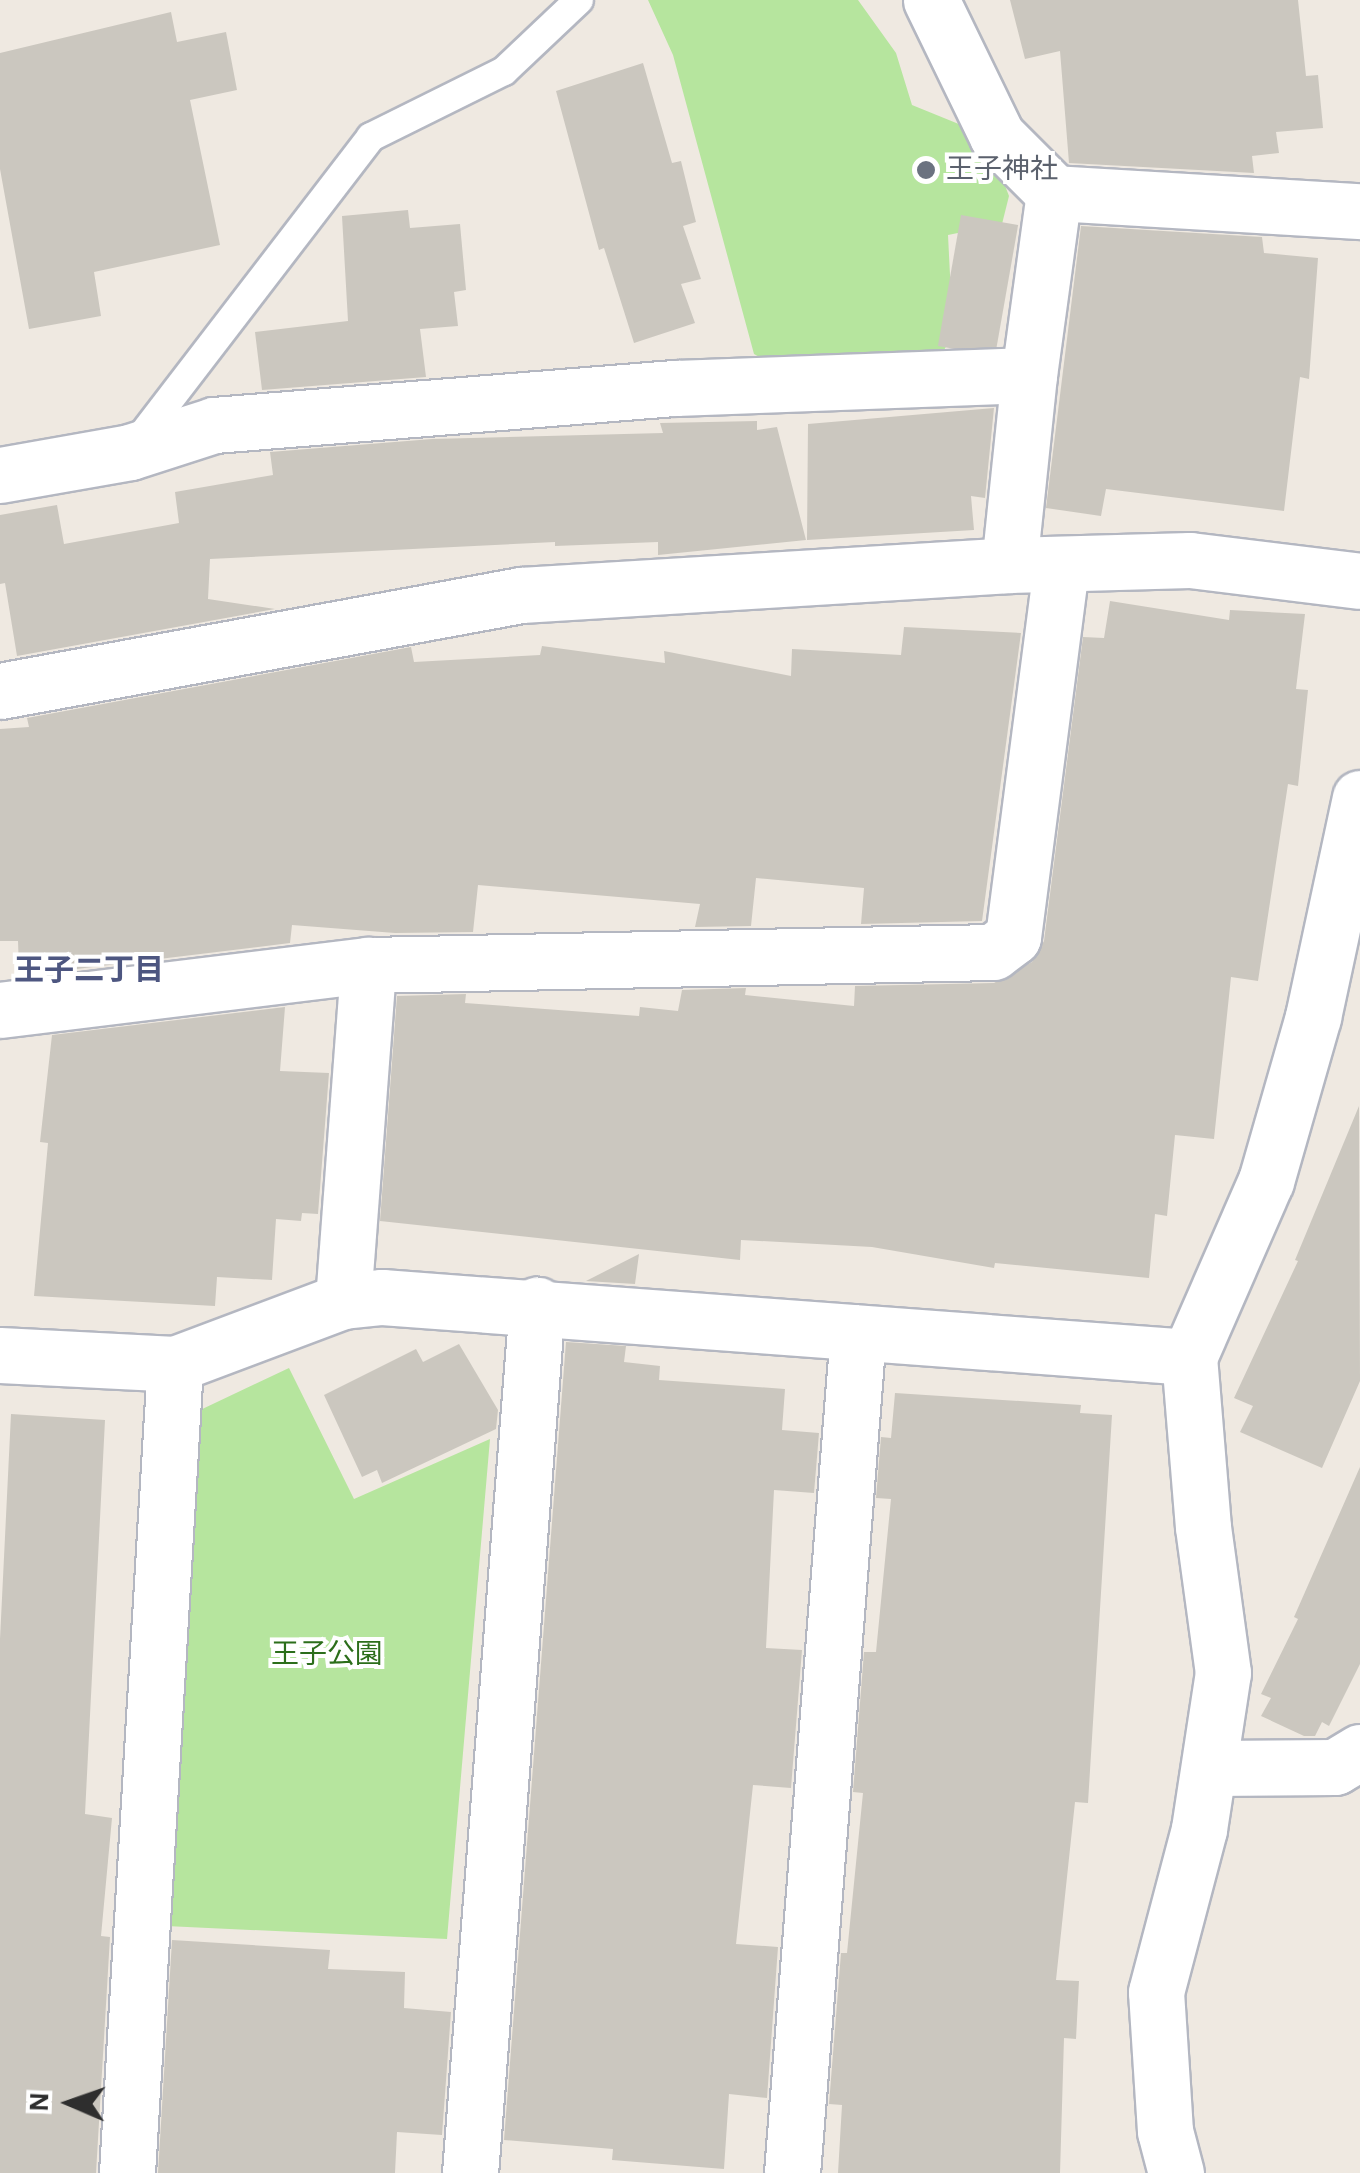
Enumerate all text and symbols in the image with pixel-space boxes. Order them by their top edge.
place label: 王子神社 [946,153,1058,187]
marker: 王子神社 [915,159,937,181]
district label: 王子二丁目 [14,953,164,989]
park label: 王子公園 [271,1638,383,1672]
north arrow [20,2053,120,2153]
text: N [26,2092,54,2112]

